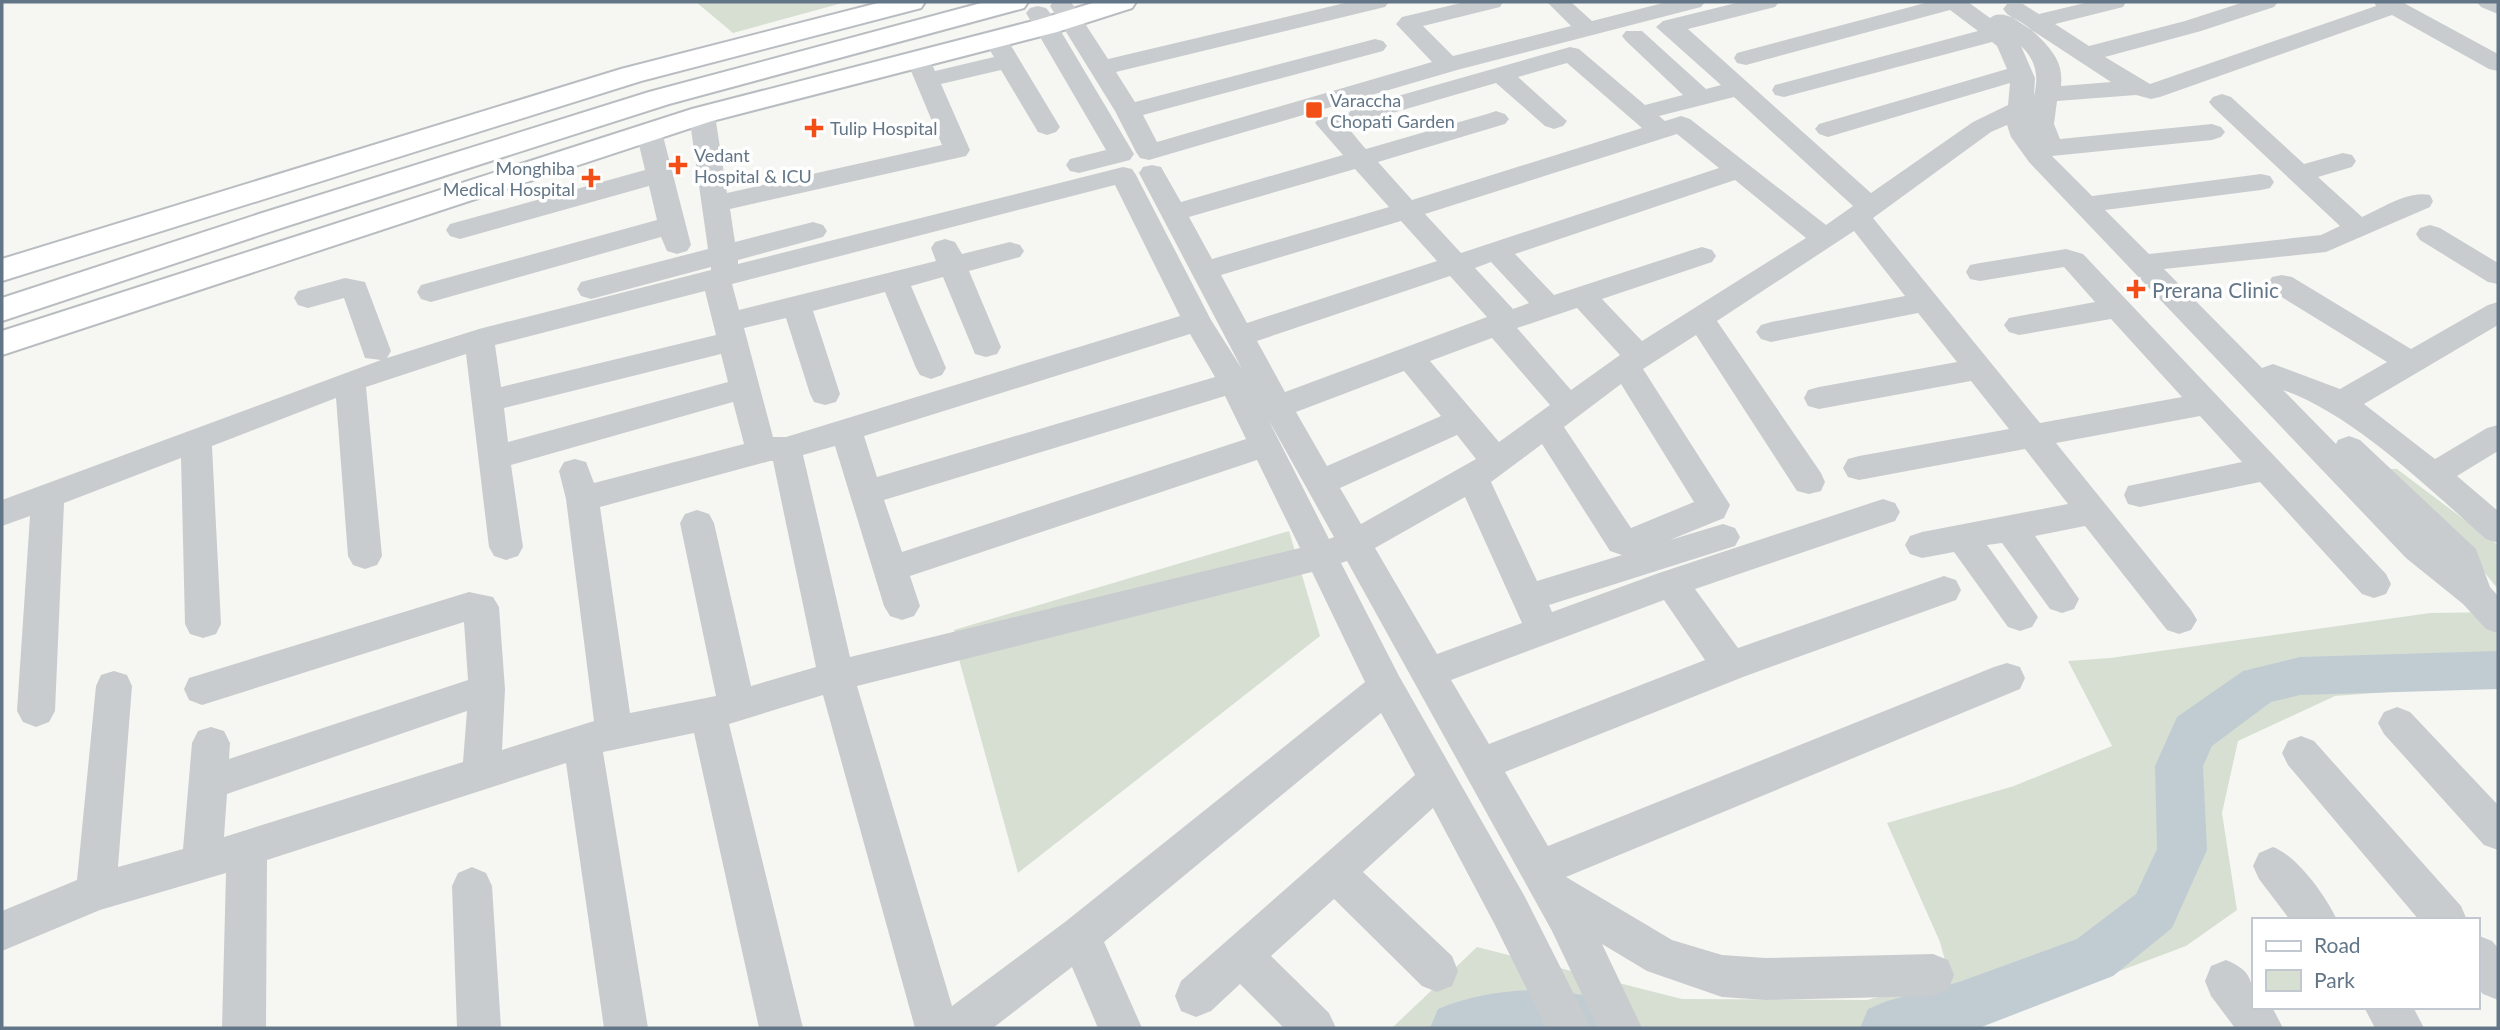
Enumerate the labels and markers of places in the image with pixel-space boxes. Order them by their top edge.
place label: Varaccha Chopati Garden [1330,89,1455,132]
marker: Varaccha Chopati Garden [1304,100,1324,120]
place label: Tulip Hospital [830,117,938,139]
marker: Tulip Hospital [804,118,824,138]
place label: Vedant Hospital & ICU [694,144,812,187]
marker: Vedant Hospital & ICU [668,155,688,175]
place label: Monghiba Medical Hospital [443,157,575,200]
marker: Monghiba Medical Hospital [581,168,601,188]
place label: Prerana Clinic [2152,277,2279,302]
marker: Prerana Clinic [2126,279,2146,299]

